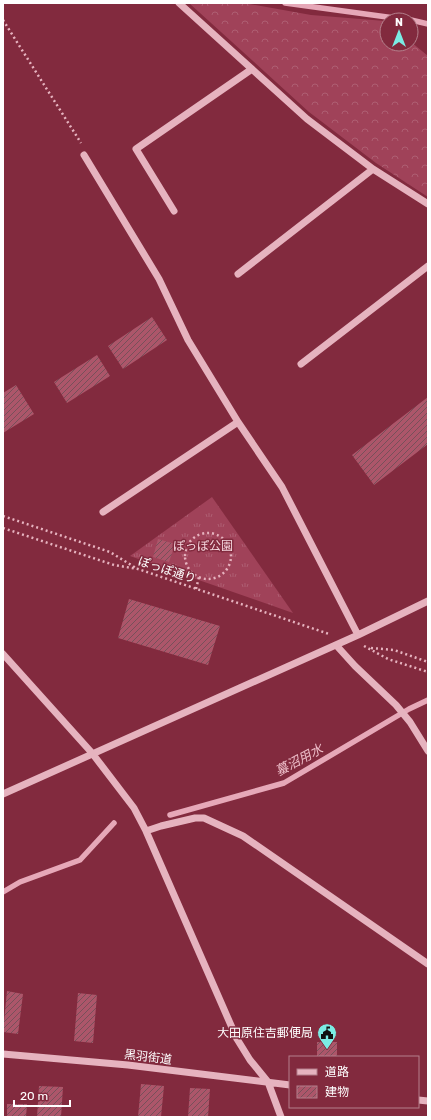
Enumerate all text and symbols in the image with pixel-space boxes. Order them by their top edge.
north arrow [379,12,419,52]
text: N [395,16,403,29]
park label: ぽっぽ公園 [173,539,233,553]
street label: ぽっぽ通り [136,554,198,586]
water label: 蟇沼用水 [273,740,327,779]
public building icon: 大田原住吉郵便局 [316,1022,338,1050]
place label: 大田原住吉郵便局 [217,1026,313,1040]
street label: 黒羽街道 [123,1047,173,1067]
legend [289,1056,419,1108]
text: 道路 [325,1065,349,1079]
scale bar [14,1082,70,1108]
text: 建物 [325,1085,349,1099]
text: 20 m [20,1089,48,1103]

